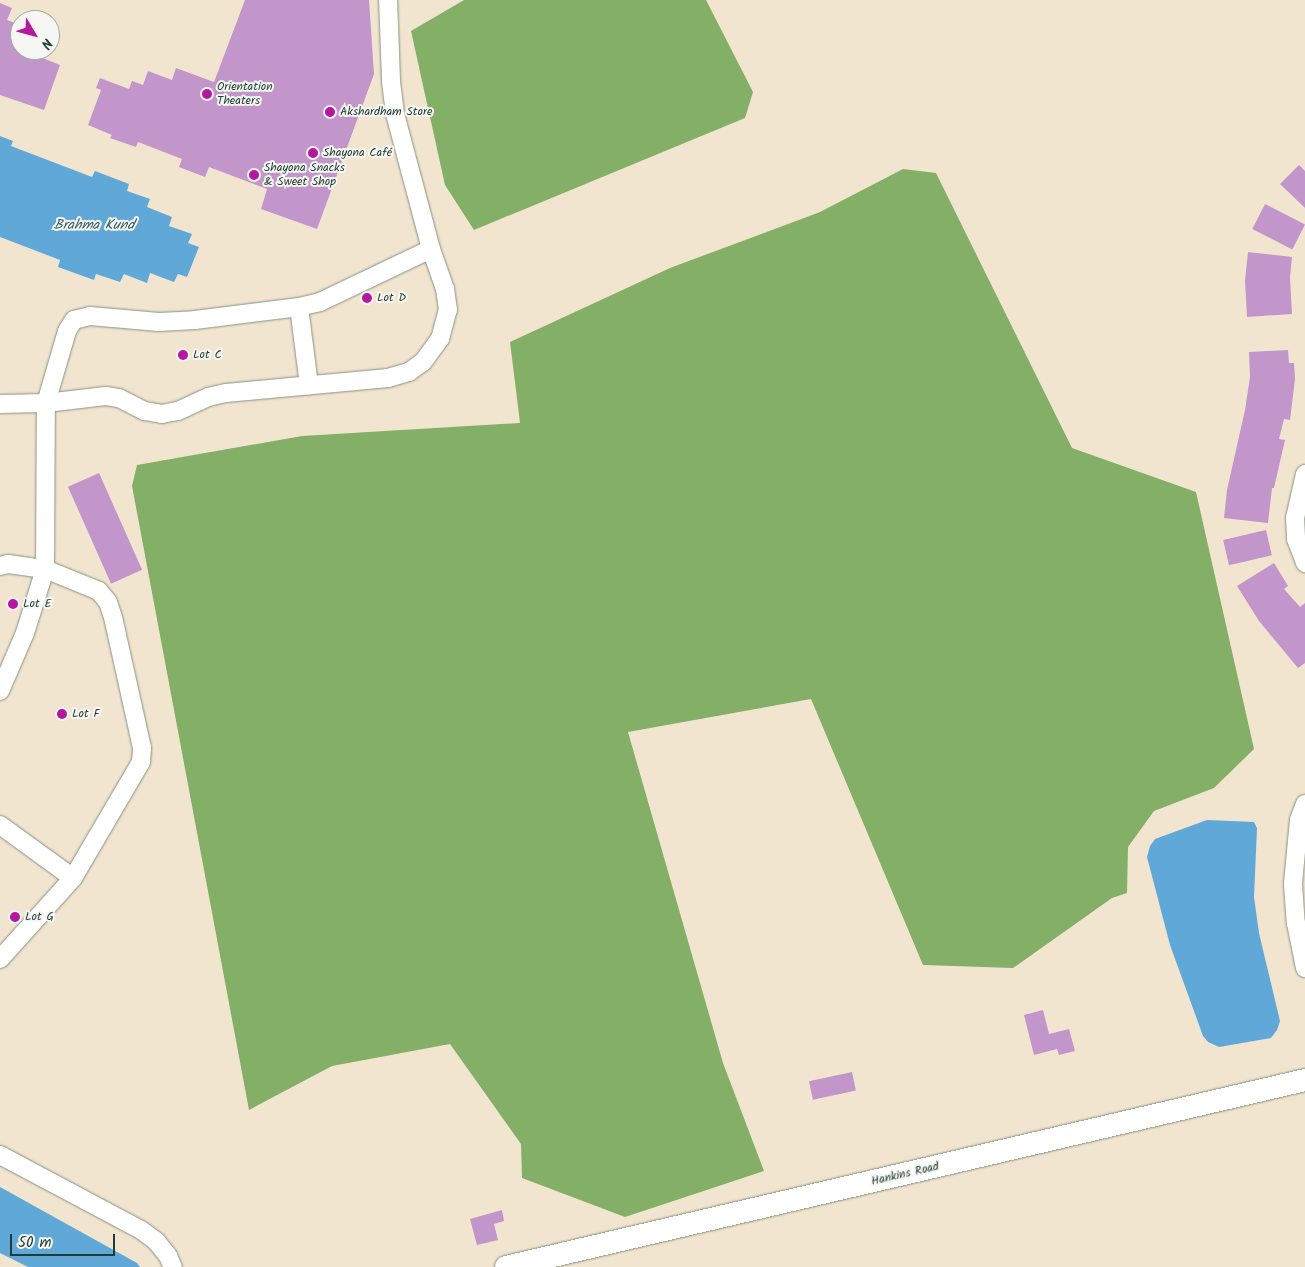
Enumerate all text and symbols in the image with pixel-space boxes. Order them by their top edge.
north arrow [10,10,60,60]
text: N [35,33,58,54]
place label: Orientation Theaters [217,80,273,108]
marker: Orientation Theaters [201,88,213,100]
place label: Akshardham Store [340,105,432,119]
marker: Akshardham Store [324,106,336,118]
place label: Shayona Café [323,146,392,160]
marker: Shayona Café [307,147,319,159]
place label: Shayona Snacks & Sweet Shop [264,161,345,189]
marker: Shayona Snacks & Sweet Shop [248,169,260,181]
water label: Brahma Kund [54,217,134,233]
place label: Lot D [377,291,406,305]
marker: Lot D [361,292,373,304]
place label: Lot C [193,348,222,362]
marker: Lot C [177,349,189,361]
place label: Lot E [23,597,51,611]
marker: Lot E [7,598,19,610]
place label: Lot F [72,707,100,721]
marker: Lot F [56,708,68,720]
place label: Lot G [25,910,54,924]
marker: Lot G [9,911,21,923]
street label: Hankins Road [870,1159,940,1189]
scale bar [12,1224,118,1256]
text: 50 m [18,1231,52,1255]

